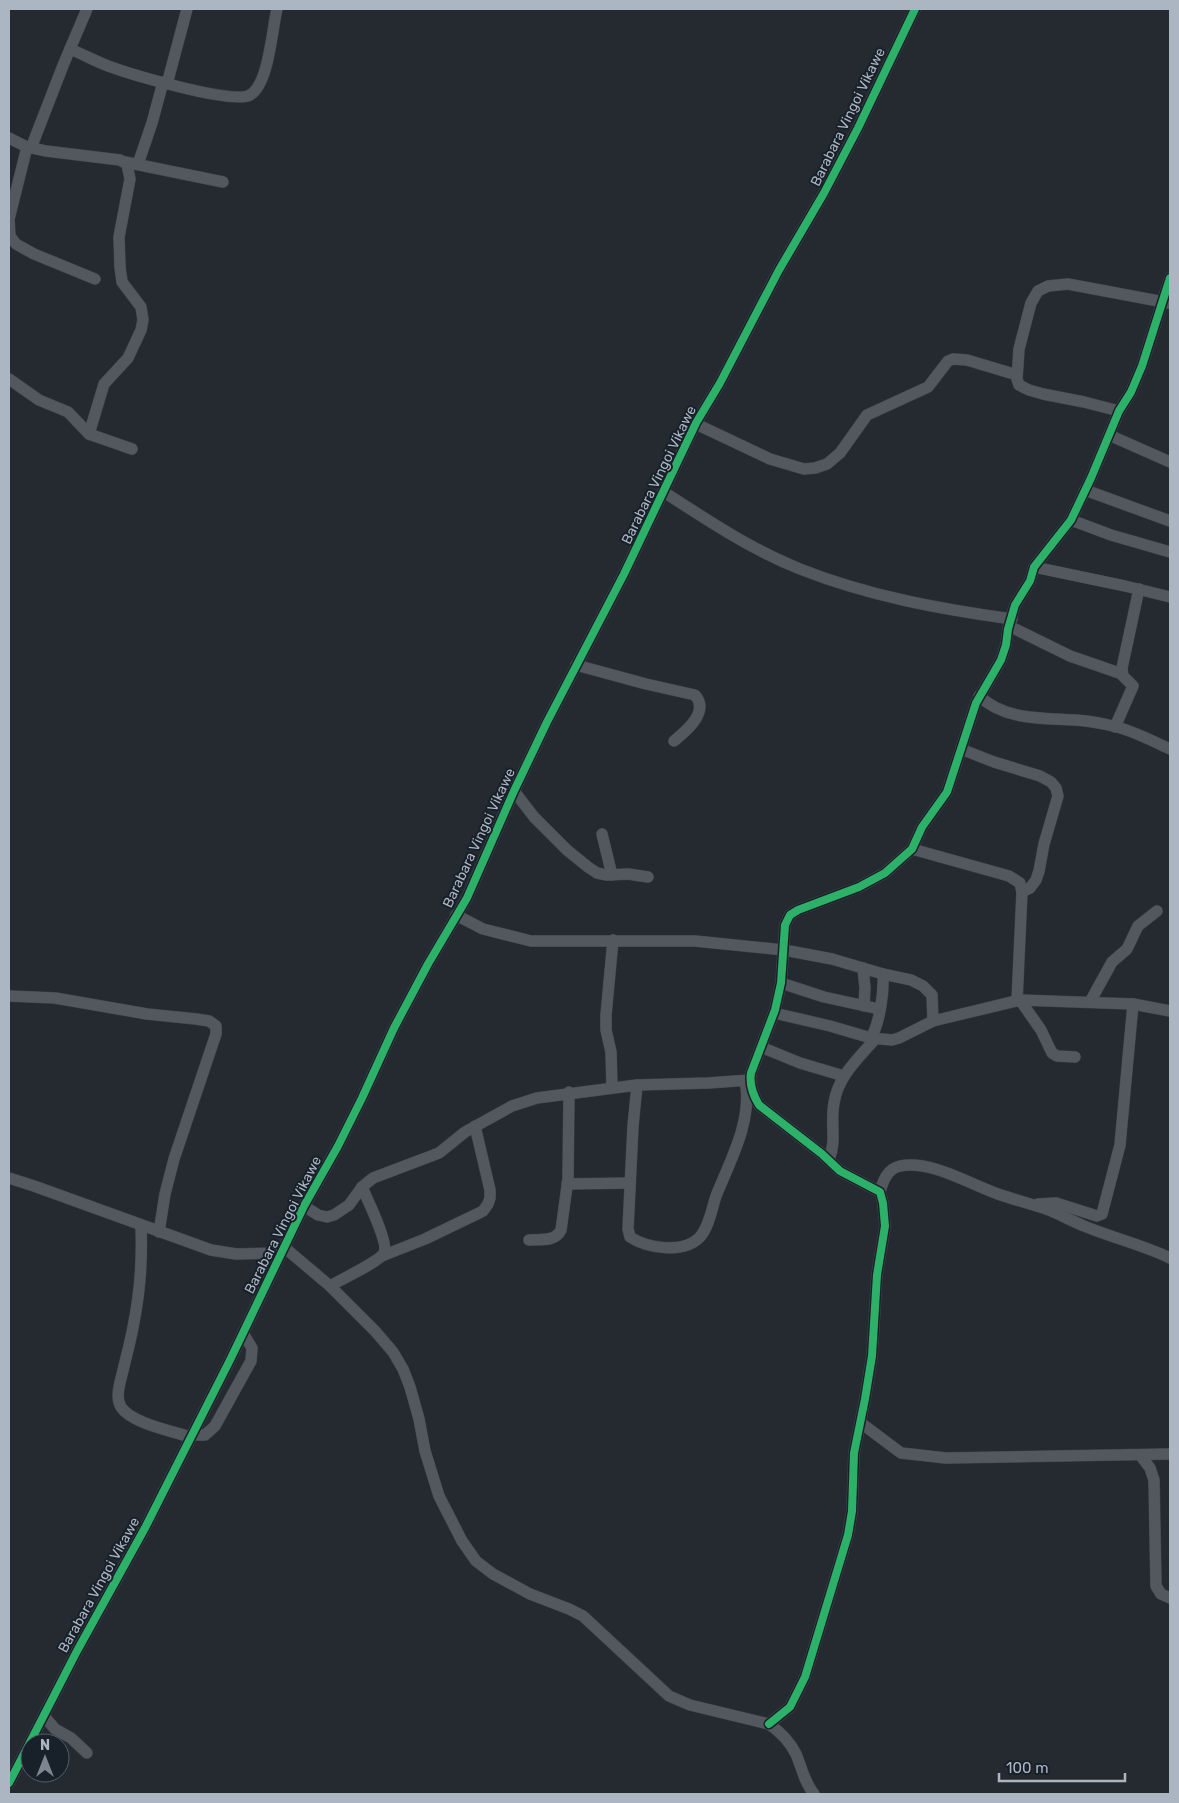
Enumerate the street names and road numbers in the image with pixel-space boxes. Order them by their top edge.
street label: Barabara Vingoi Vikawe [807,45,889,189]
street label: Barabara Vingoi Vikawe [618,403,700,547]
street label: Barabara Vingoi Vikawe [439,765,519,910]
street label: Barabara Vingoi Vikawe [241,1153,325,1297]
street label: Barabara Vingoi Vikawe [55,1514,143,1656]

